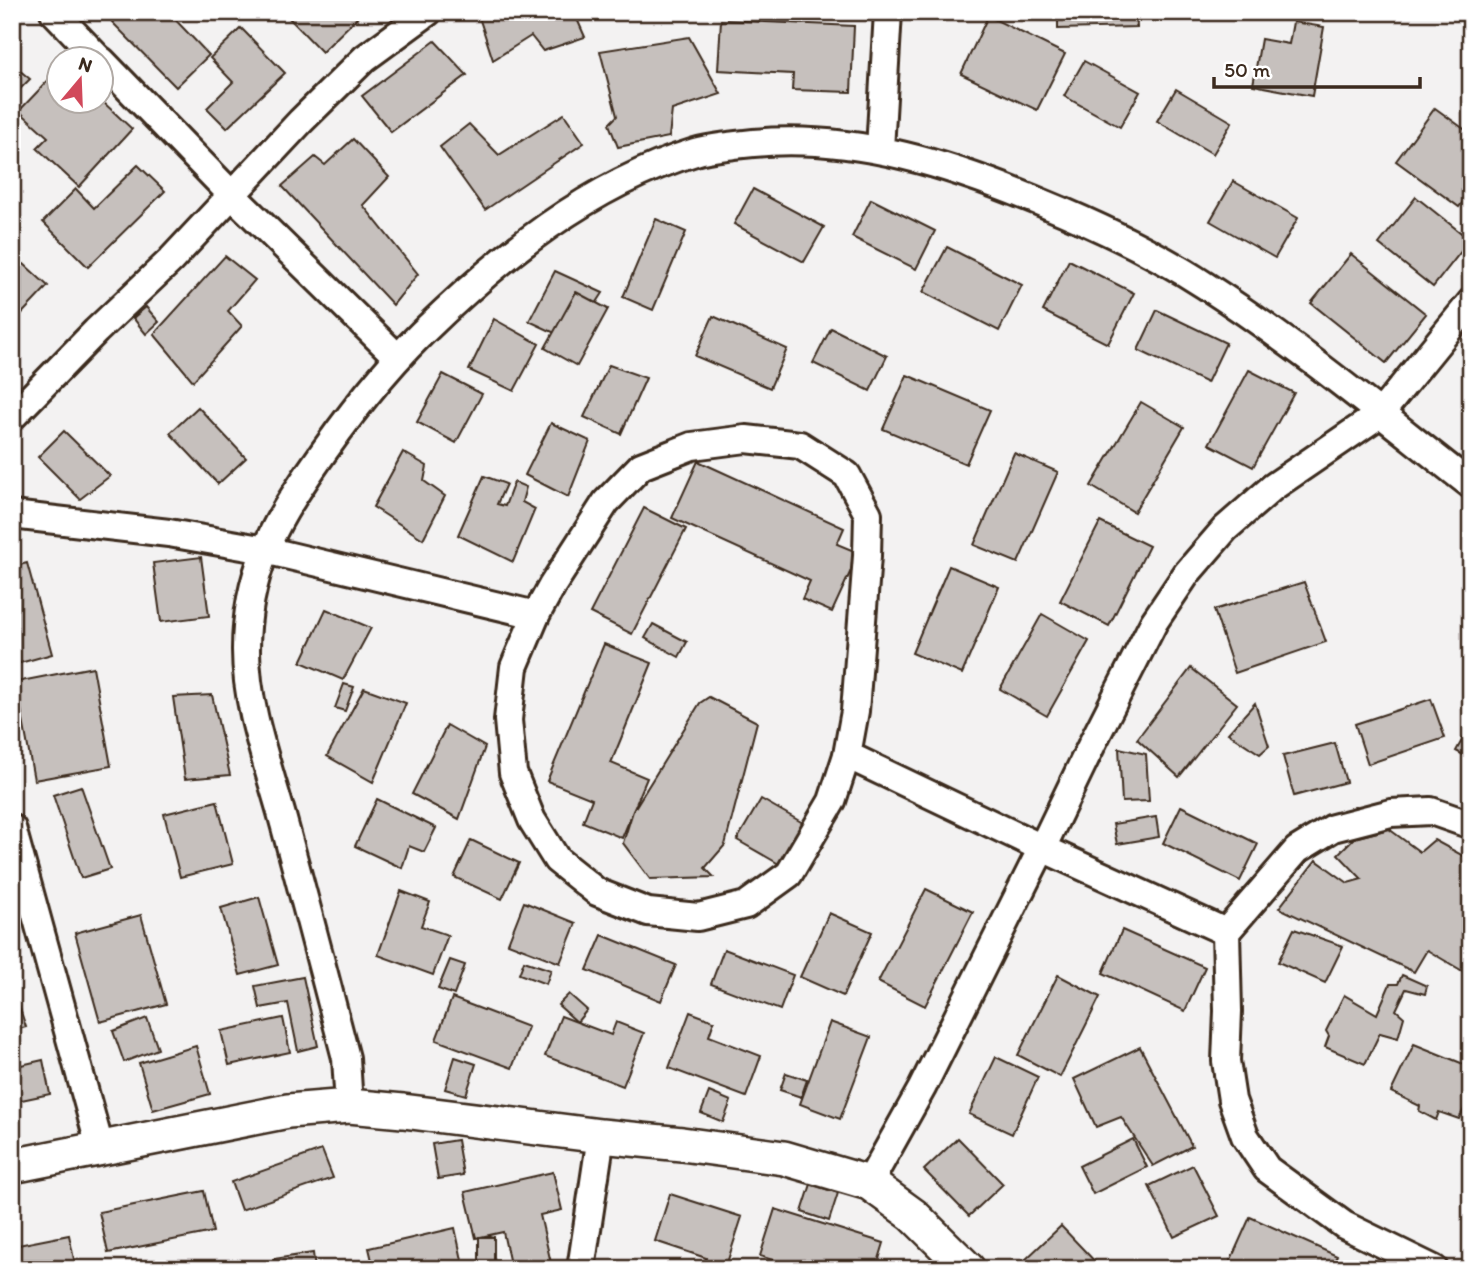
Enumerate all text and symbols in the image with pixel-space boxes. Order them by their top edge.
north arrow [46,46,116,116]
scale bar [1214,46,1420,90]
text: N [76,51,95,77]
text: 50 m [1224,57,1271,82]

